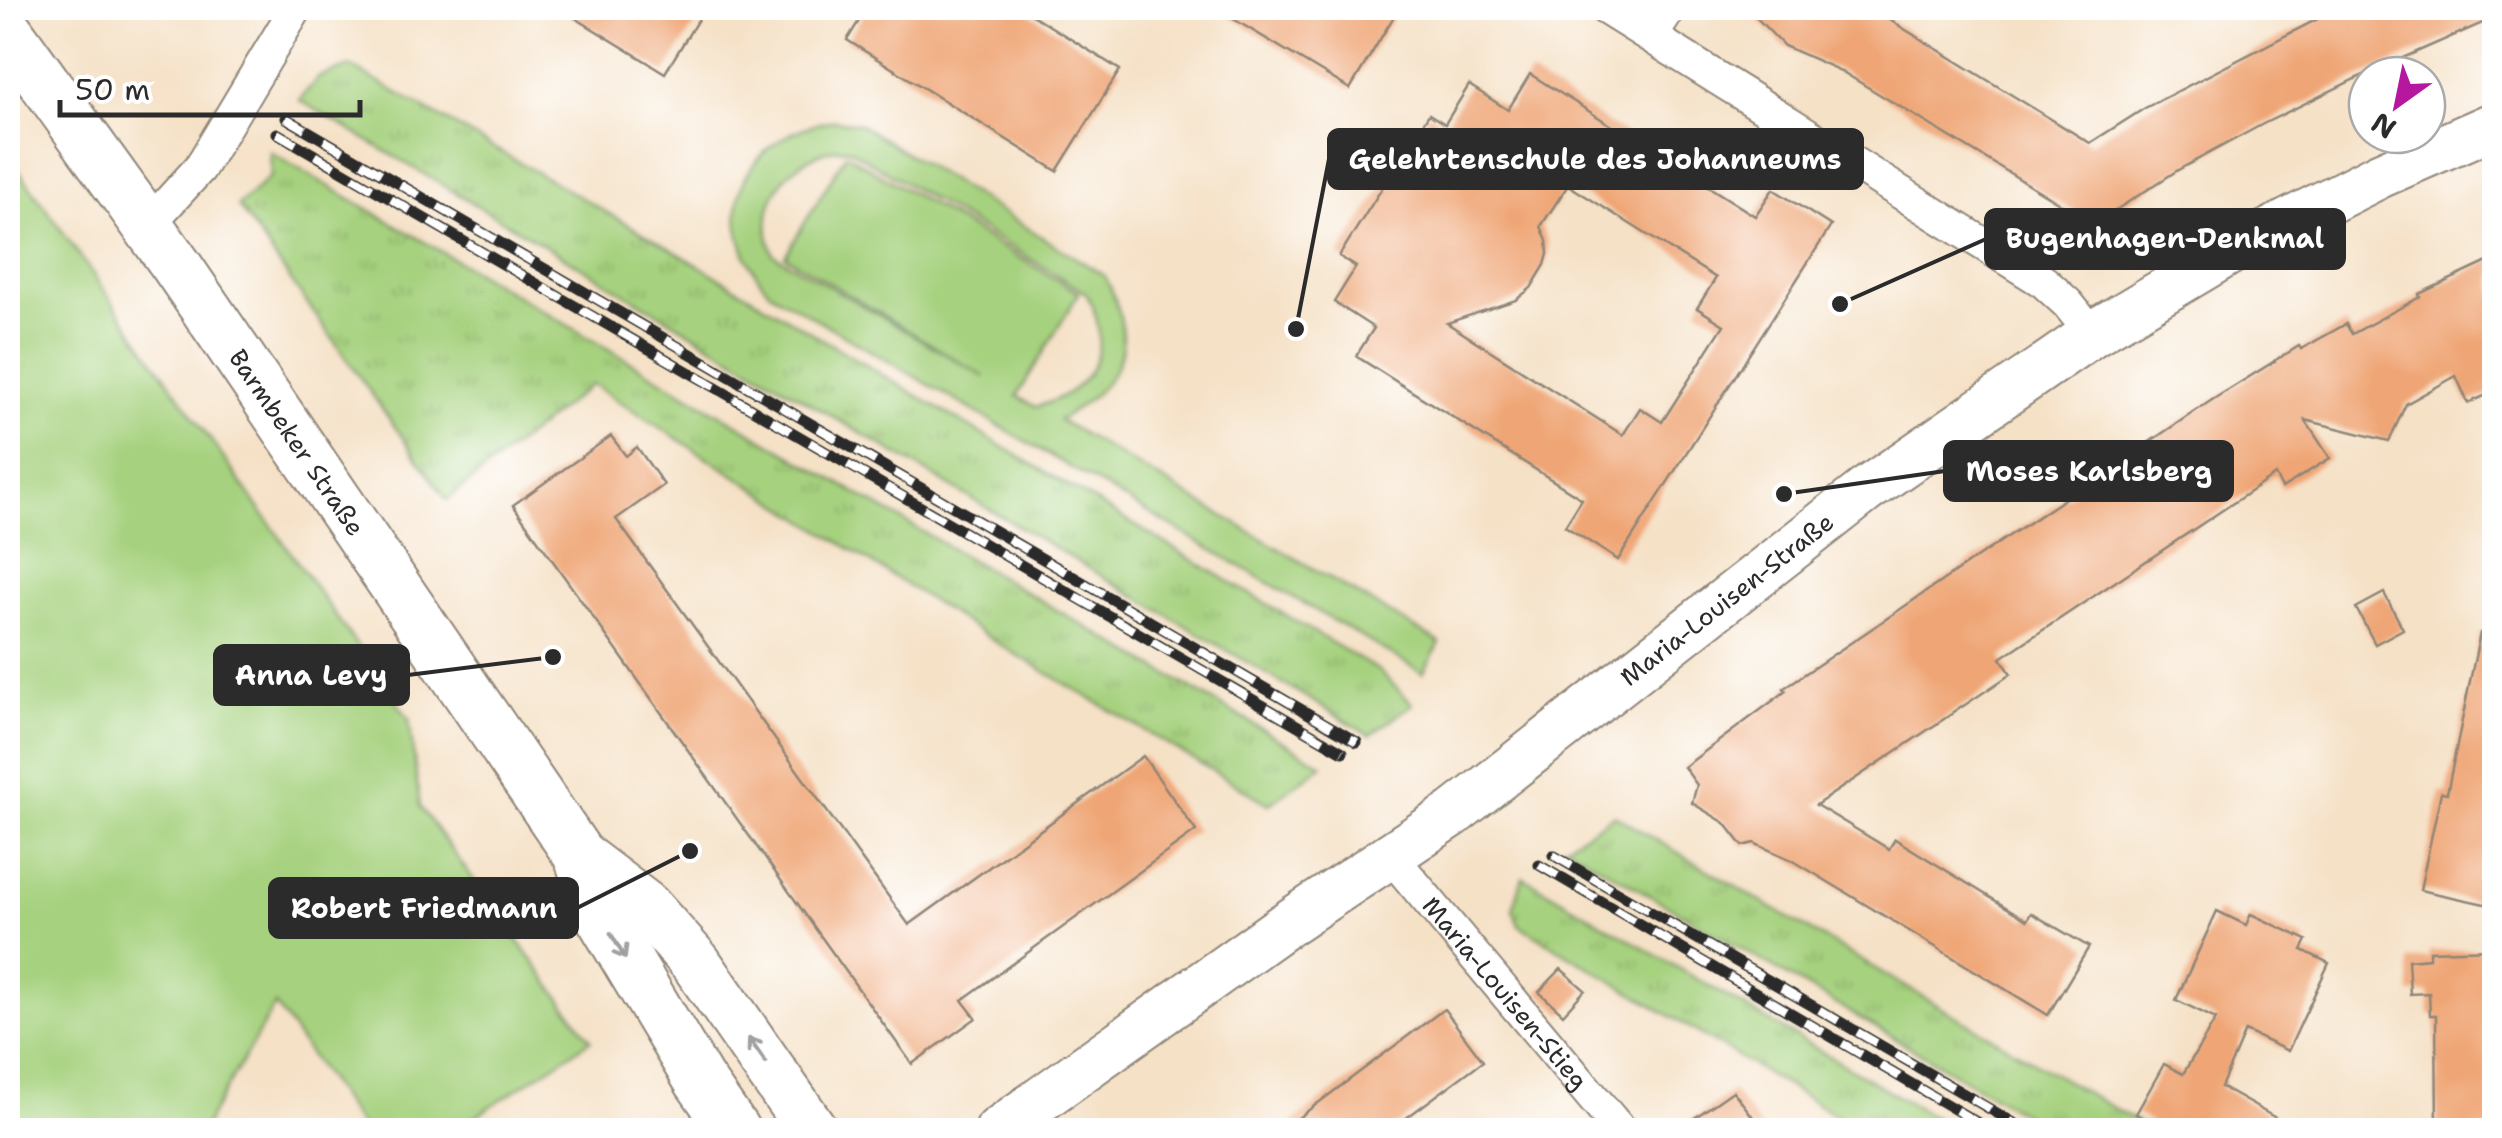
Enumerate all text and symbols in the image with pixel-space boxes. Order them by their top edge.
scale bar [60,55,360,117]
north arrow [2347,55,2447,155]
text: 50 m [75,69,150,110]
text: N [2364,104,2403,148]
callout: Gelehrtenschule des Johanneums [1329,130,1862,188]
text: Gelehrtenschule des Johanneums [1348,140,1842,178]
callout: Bugenhagen-Denkmal [1986,210,2344,268]
text: Bugenhagen-Denkmal [2006,219,2325,257]
street label: Barmbeker Straße [221,342,373,542]
callout: Moses Karlsberg [1945,442,2232,500]
text: Moses Karlsberg [1966,452,2212,490]
street label: Maria-Louisen-Straße [1613,505,1840,694]
callout: Anna Levy [215,646,408,704]
text: Anna Levy [235,656,387,694]
callout: Robert Friedmann [270,879,577,937]
text: Robert Friedmann [291,889,557,927]
street label: Maria-Louisen-Stieg [1415,889,1596,1097]
one-way arrow [608,931,628,960]
one-way arrow [747,1037,768,1065]

